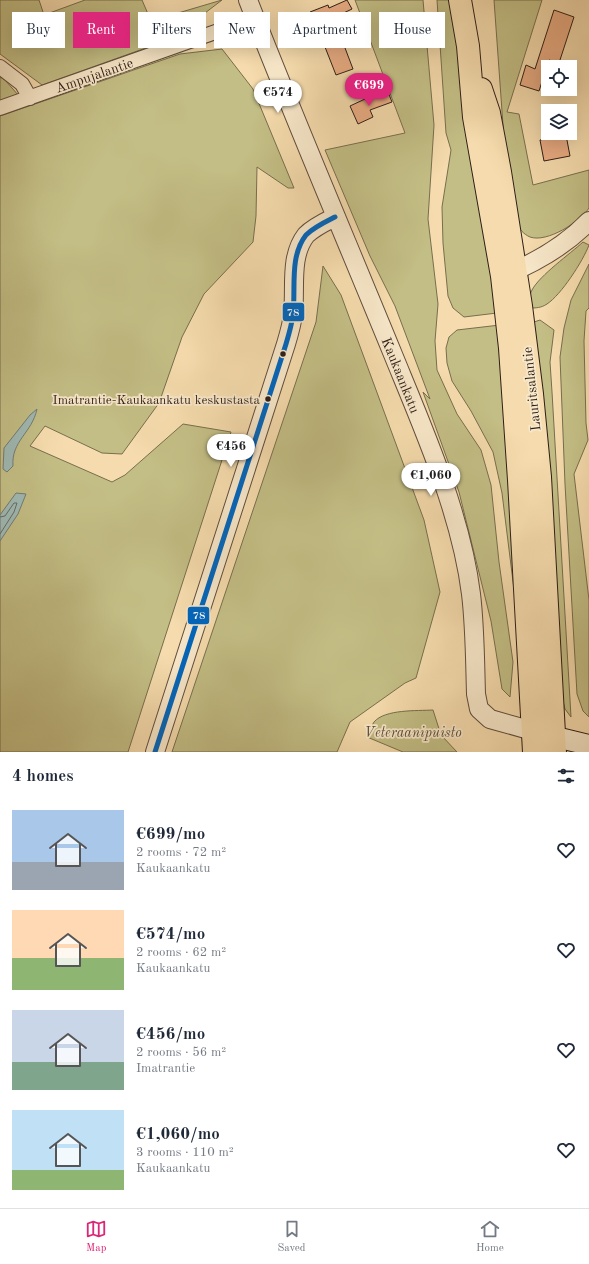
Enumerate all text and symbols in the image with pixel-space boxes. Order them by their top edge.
chip: Buy [12,12,65,48]
chip: Rent [73,12,130,48]
chip: Filters [138,12,206,48]
chip: New [214,12,270,48]
chip: Apartment [278,12,371,48]
chip: House [379,12,445,48]
street label: Ampujalantie [54,56,135,96]
map controls [541,60,577,140]
button: locate [541,60,577,96]
pin: €699 [345,73,393,107]
text: €699 [354,79,384,92]
pin: €574 [254,80,302,114]
text: €574 [263,86,293,99]
button: layers [541,104,577,140]
line badge: 78 [282,302,305,322]
text: 78 [287,308,299,319]
street label: Kaukaankatu [379,336,422,416]
street label: Lauritsalantie [521,346,543,432]
unlabelled marker [278,349,288,359]
place label: Imatrantie-Kaukaankatu keskustasta [53,394,261,407]
marker: Imatrantie-Kaukaankatu keskustasta [263,394,273,404]
pin: €456 [207,434,255,468]
text: €456 [216,440,246,453]
pin: €1,060 [398,463,464,497]
text: €1,060 [410,469,452,482]
line badge: 78 [187,606,210,625]
text: 78 [193,611,205,622]
park label: Veteraanipuisto [364,726,462,741]
icon: filters [555,765,577,787]
text: 4 homes [12,768,74,785]
icon: home [44,826,92,874]
text: €699/mo [136,826,205,843]
icon: heart [555,839,577,861]
text: 2 rooms · 72 m² [136,846,226,859]
text: Kaukaankatu [136,862,211,875]
icon: home [44,926,92,974]
text: €574/mo [136,926,205,943]
icon: heart [555,939,577,961]
text: 2 rooms · 62 m² [136,946,226,959]
text: Kaukaankatu [136,962,211,975]
icon: home [44,1026,92,1074]
text: €456/mo [136,1026,205,1043]
icon: heart [555,1039,577,1061]
text: 2 rooms · 56 m² [136,1046,226,1059]
text: Imatrantie [136,1062,195,1075]
icon: home [44,1126,92,1174]
text: €1,060/mo [136,1126,220,1143]
icon: heart [555,1139,577,1161]
text: 3 rooms · 110 m² [136,1146,234,1159]
text: Kaukaankatu [136,1162,211,1175]
tab: Map [85,1218,107,1256]
tab: Saved [278,1218,306,1256]
tab: Home [476,1218,504,1256]

